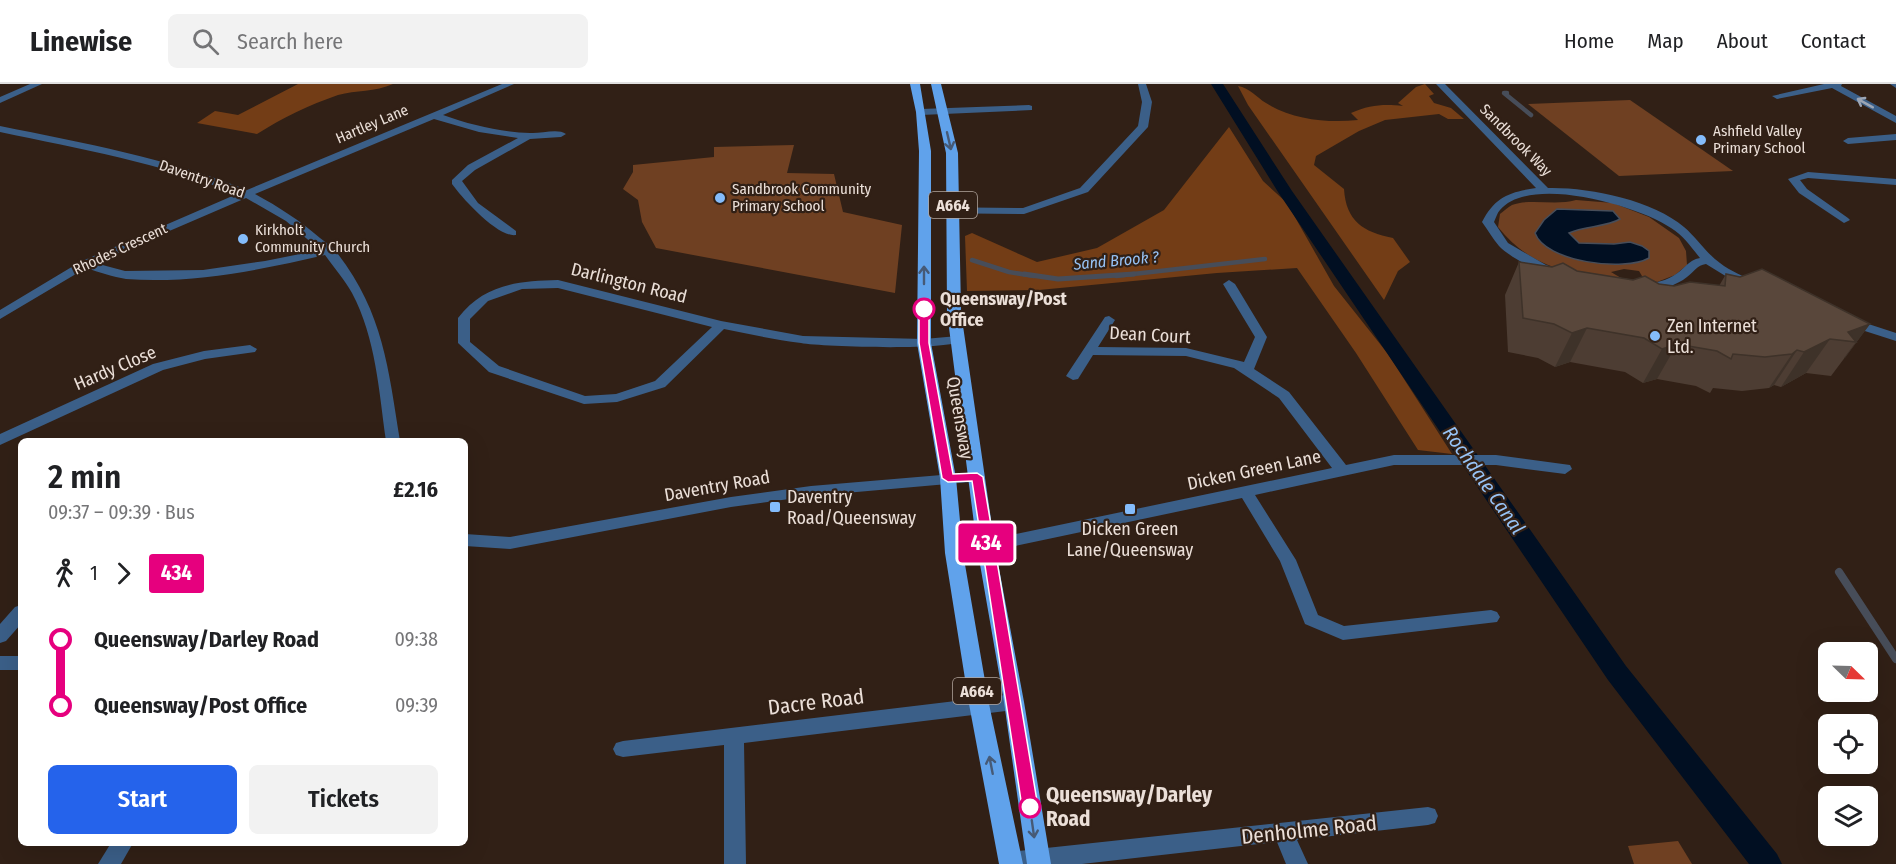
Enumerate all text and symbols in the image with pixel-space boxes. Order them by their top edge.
search box [168,14,588,68]
text: Linewise [30,25,132,58]
icon: search [189,25,222,58]
text: Search here [237,28,343,55]
text: Home [1564,28,1614,54]
text: Map [1647,28,1684,54]
text: About [1717,28,1768,54]
text: Contact [1801,28,1866,54]
one-way arrow [1857,96,1874,108]
street label: Sandbrook Way [1476,100,1556,180]
street label: Hartley Lane [333,101,411,147]
place label: Ashfield Valley Primary School [1713,122,1805,157]
one-way arrow [944,131,956,150]
marker: Ashfield Valley Primary School [1694,133,1708,147]
street label: Daventry Road [157,156,247,202]
place label: Sandbrook Community Primary School [732,180,871,215]
marker: Sandbrook Community Primary School [713,191,727,205]
road number: A664 [929,192,977,218]
street label: Rhodes Crescent [70,219,170,279]
place label: Kirkholt Community Church [255,221,370,256]
marker: Kirkholt Community Church [236,232,250,246]
water label: Sand Brook ? [1072,247,1160,274]
street label: Darlington Road [569,258,689,308]
one-way arrow [918,265,930,285]
place label: Queensway/Post Office [940,288,1068,331]
marker: Queensway/Post Office [913,298,935,320]
place label: Zen Internet Ltd. [1667,315,1757,358]
street label: Dean Court [1109,322,1191,348]
marker: Zen Internet Ltd. [1648,329,1662,343]
street label: Hardy Close [71,341,159,395]
street label: Queensway [942,375,978,461]
water label: Rochdale Canal [1438,421,1530,539]
street label: Dicken Green Lane [1185,445,1323,495]
text: 2 min [48,457,121,497]
street label: Daventry Road [662,466,772,506]
text: £2.16 [393,476,438,503]
place label: Daventry Road/Queensway [787,486,916,529]
text: 09:37 – 09:39 · Bus [48,500,195,524]
marker: Daventry Road/Queensway [768,500,782,514]
marker: Dicken Green Lane/Queensway [1123,502,1137,516]
place label: Dicken Green Lane/Queensway [1067,518,1193,561]
line badge: 434 [952,524,1020,562]
text: 434 [970,530,1002,556]
icon: walk [48,557,81,590]
icon: forward [107,557,140,590]
text: 434 [161,560,192,586]
text: 1 [90,561,98,585]
text: Queensway/Darley Road [94,626,319,653]
text: 09:38 [395,627,438,651]
north arrow [1818,642,1878,702]
map controls [1818,642,1878,846]
road number: A664 [953,678,1001,704]
street label: Dacre Road [766,683,866,721]
text: Queensway/Post Office [94,692,307,719]
text: 09:39 [395,693,438,717]
button: locate [1818,714,1878,774]
one-way arrow [985,756,996,776]
button: Start [48,765,237,834]
button: Tickets [249,765,438,834]
place label: Queensway/Darley Road [1046,782,1213,832]
button: layers [1818,786,1878,846]
marker: Queensway/Darley Road [1019,796,1041,818]
street label: Denholme Road [1240,810,1378,850]
one-way arrow [1027,819,1038,839]

